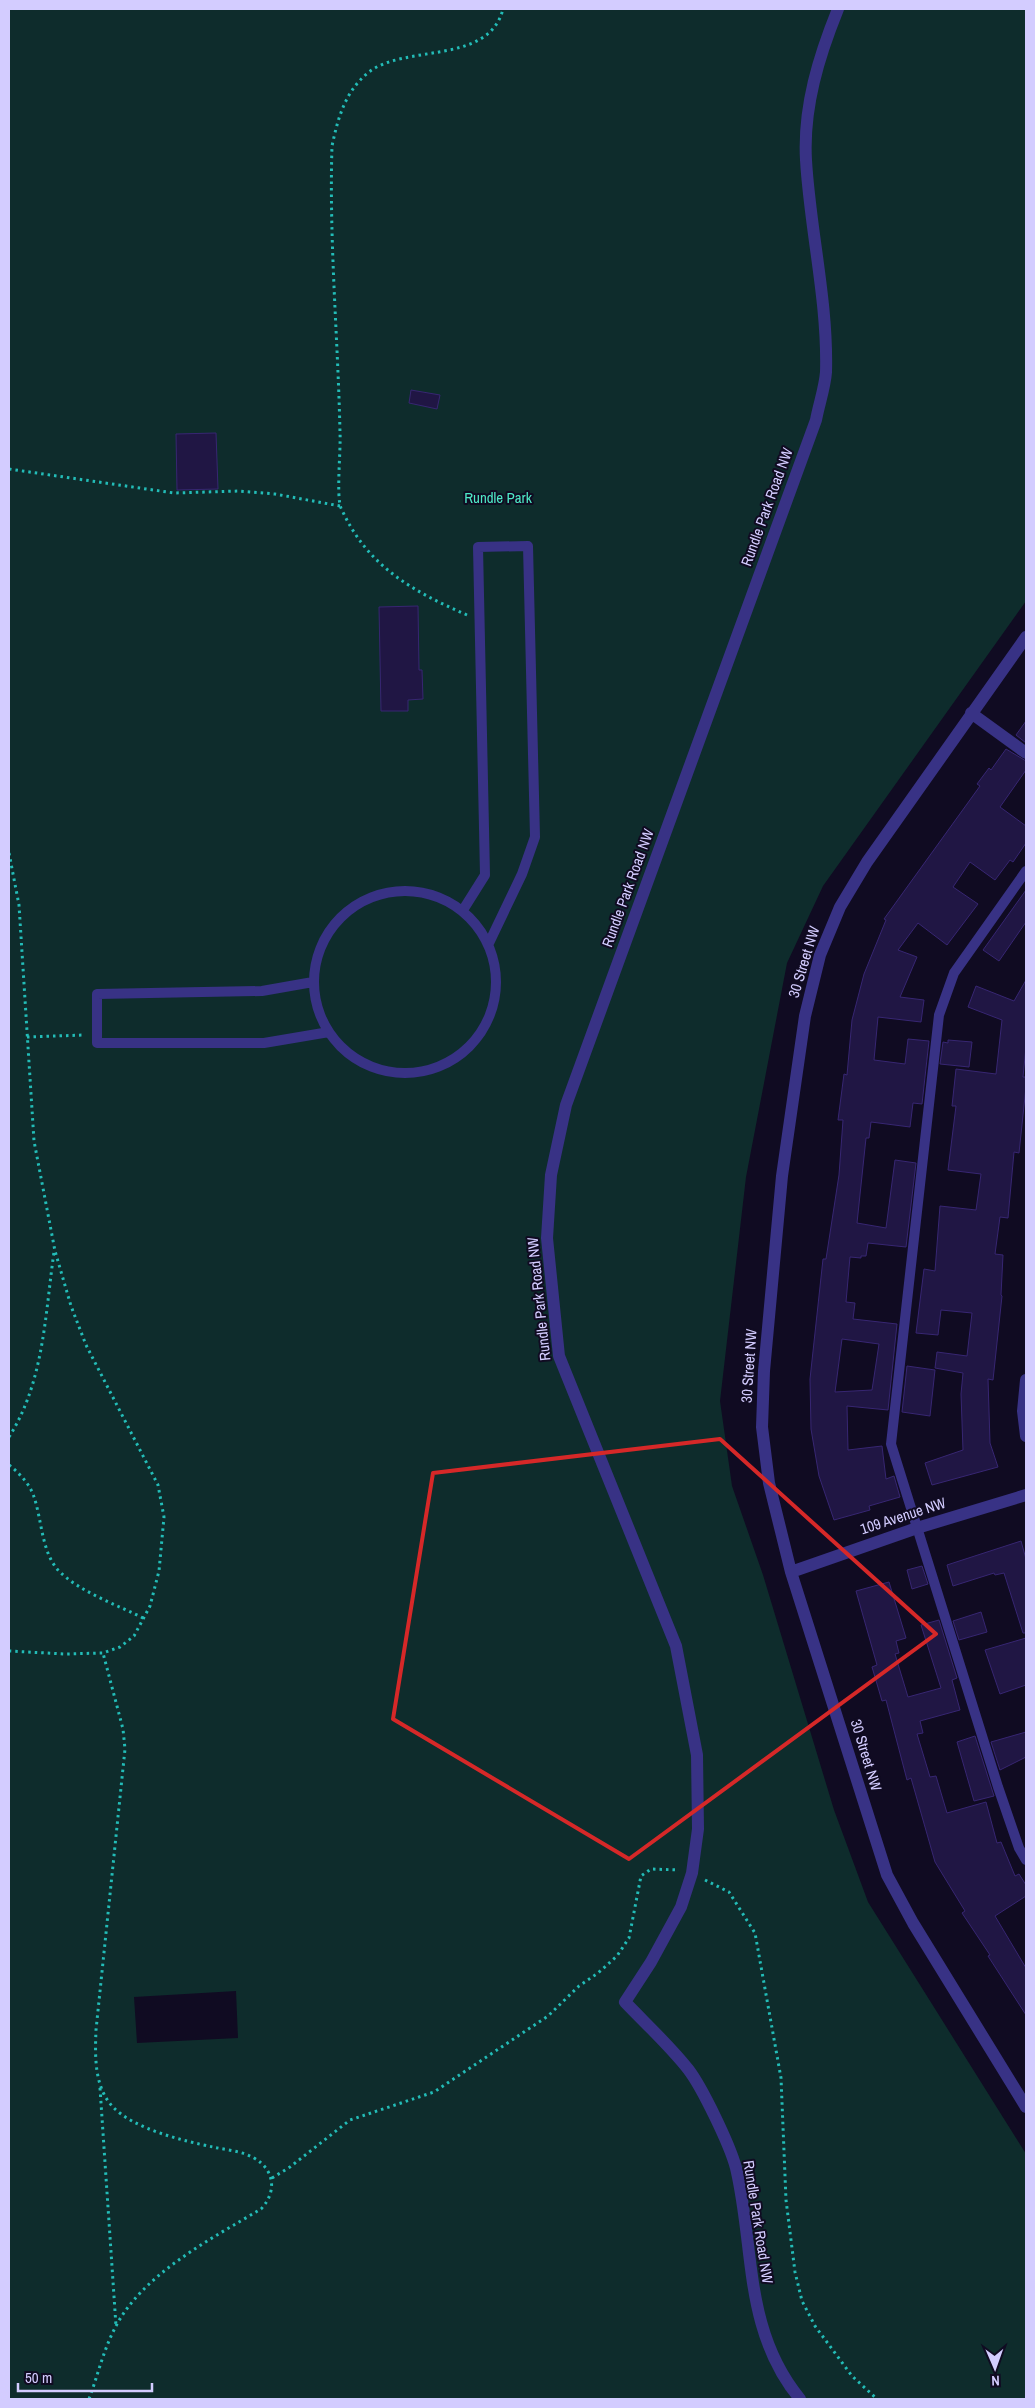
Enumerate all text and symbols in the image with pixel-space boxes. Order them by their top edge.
street label: Rundle Park Road NW [735,444,798,569]
park label: Rundle Park [464,487,533,508]
street label: Rundle Park Road NW [596,825,659,950]
street label: 30 Street NW [783,923,824,1000]
street label: Rundle Park Road NW [522,1236,555,1362]
street label: 30 Street NW [735,1328,762,1404]
street label: 109 Avenue NW [857,1492,949,1539]
street label: 30 Street NW [846,1716,887,1794]
street label: Rundle Park Road NW [738,2159,779,2285]
north arrow [970,2343,1020,2393]
scale bar [18,2360,151,2392]
text: 50 m [25,2367,52,2388]
text: N [991,2372,1000,2390]

